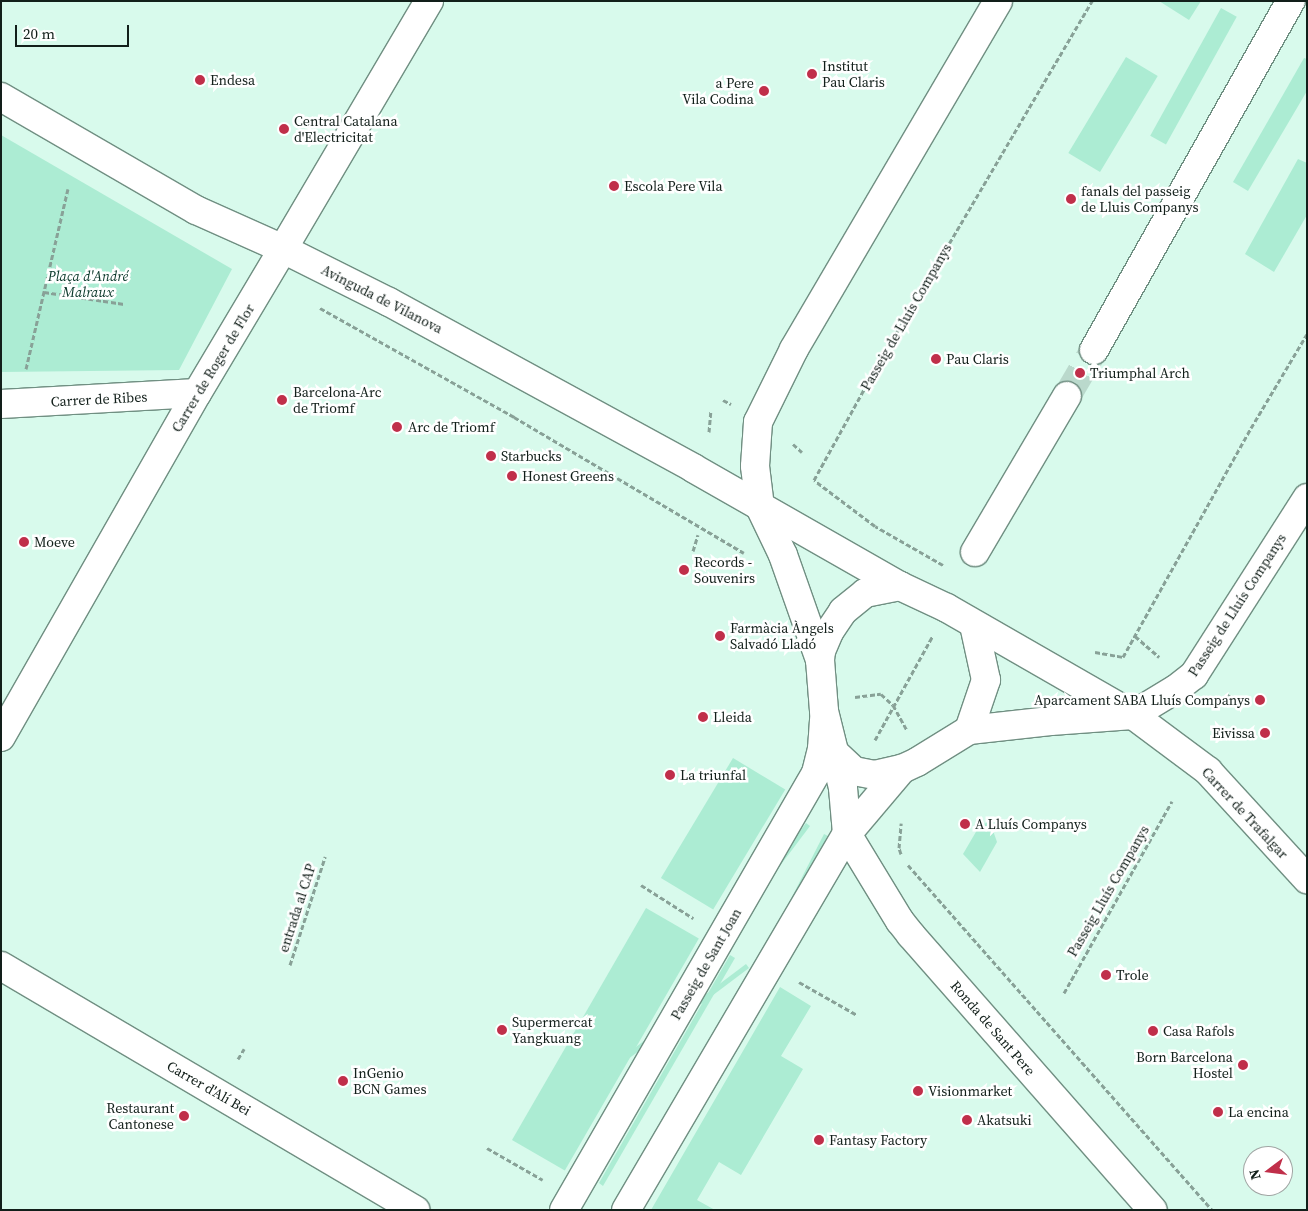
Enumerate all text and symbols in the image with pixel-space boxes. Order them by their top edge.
scale bar [18,15,131,47]
text: 20 m [23,23,55,44]
place label: Institut Pau Claris [822,58,885,90]
marker: Institut Pau Claris [806,68,818,80]
place label: Endesa [210,72,255,88]
marker: Endesa [194,74,206,86]
place label: a Pere Vila Codina [682,75,754,108]
marker: a Pere Vila Codina [758,85,770,97]
place label: Central Catalana d'Electricitat [294,113,398,146]
marker: Central Catalana d'Electricitat [278,123,290,135]
place label: Escola Pere Vila [624,178,723,194]
marker: Escola Pere Vila [608,180,620,192]
place label: fanals del passeig de Lluis Companys [1081,183,1199,216]
marker: fanals del passeig de Lluis Companys [1065,193,1077,205]
street label: Passeig de Lluís Companys [857,240,955,394]
street label: Avinguda de Vilanova [318,261,446,337]
park label: Plaça d'André Malraux [48,268,128,300]
street label: Carrer de Roger de Flor [168,301,258,435]
place label: Pau Claris [946,351,1009,367]
marker: Pau Claris [930,353,942,365]
place label: Triumphal Arch [1090,365,1190,381]
marker: Triumphal Arch [1074,367,1086,379]
place label: Barcelona-Arc de Triomf [293,384,382,417]
street label: Carrer de Ribes [50,388,148,410]
marker: Barcelona-Arc de Triomf [275,393,289,407]
place label: Arc de Triomf [408,419,495,435]
marker: Arc de Triomf [390,420,404,434]
place label: Starbucks [501,448,562,464]
marker: Starbucks [485,450,497,462]
place label: Honest Greens [522,468,614,484]
marker: Honest Greens [506,470,518,482]
street label: Passeig de Lluís Companys [1184,530,1290,680]
place label: Moeve [34,534,75,550]
marker: Moeve [18,536,30,548]
place label: Records - Souvenirs [694,554,755,586]
marker: Records - Souvenirs [678,564,690,576]
place label: Farmàcia Àngels Salvadó Lladó [730,620,834,652]
marker: Farmàcia Àngels Salvadó Lladó [714,630,726,642]
place label: Aparcament SABA Lluís Companys [1034,692,1250,708]
marker: Aparcament SABA Lluís Companys [1254,694,1266,706]
place label: Lleida [713,709,752,725]
marker: Lleida [697,711,709,723]
place label: Eivissa [1212,725,1255,741]
marker: Eivissa [1259,727,1271,739]
street label: Carrer de Trafalgar [1198,764,1292,862]
place label: La triunfal [680,767,746,783]
marker: La triunfal [664,769,676,781]
place label: A Lluís Companys [975,816,1087,832]
marker: A Lluís Companys [959,818,971,830]
street label: Passeig Lluís Companys [1064,822,1152,960]
street label: entrada al CAP [275,862,319,954]
street label: Passeig de Sant Joan [667,905,745,1023]
place label: Trole [1116,967,1149,983]
marker: Trole [1100,969,1112,981]
street label: Ronda de Sant Pere [947,977,1039,1079]
place label: Supermercat Yangkuang [512,1014,592,1046]
place label: Casa Rafols [1163,1023,1234,1039]
marker: Supermercat Yangkuang [496,1024,508,1036]
marker: Casa Rafols [1147,1025,1159,1037]
place label: Born Barcelona Hostel [1136,1049,1233,1082]
street label: Carrer d'Alí Bei [164,1057,254,1119]
marker: Born Barcelona Hostel [1237,1059,1249,1071]
place label: InGenio BCN Games [353,1065,426,1098]
marker: InGenio BCN Games [337,1075,349,1087]
place label: Visionmarket [928,1083,1012,1099]
marker: Visionmarket [912,1085,924,1097]
place label: Restaurant Cantonese [106,1100,174,1132]
place label: La encina [1228,1104,1289,1120]
marker: La encina [1212,1106,1224,1118]
marker: Restaurant Cantonese [178,1110,190,1122]
place label: Akatsuki [977,1112,1032,1128]
marker: Akatsuki [961,1114,973,1126]
place label: Fantasy Factory [829,1132,927,1148]
marker: Fantasy Factory [813,1134,825,1146]
north arrow [1243,1146,1293,1196]
text: N [1243,1167,1265,1182]

